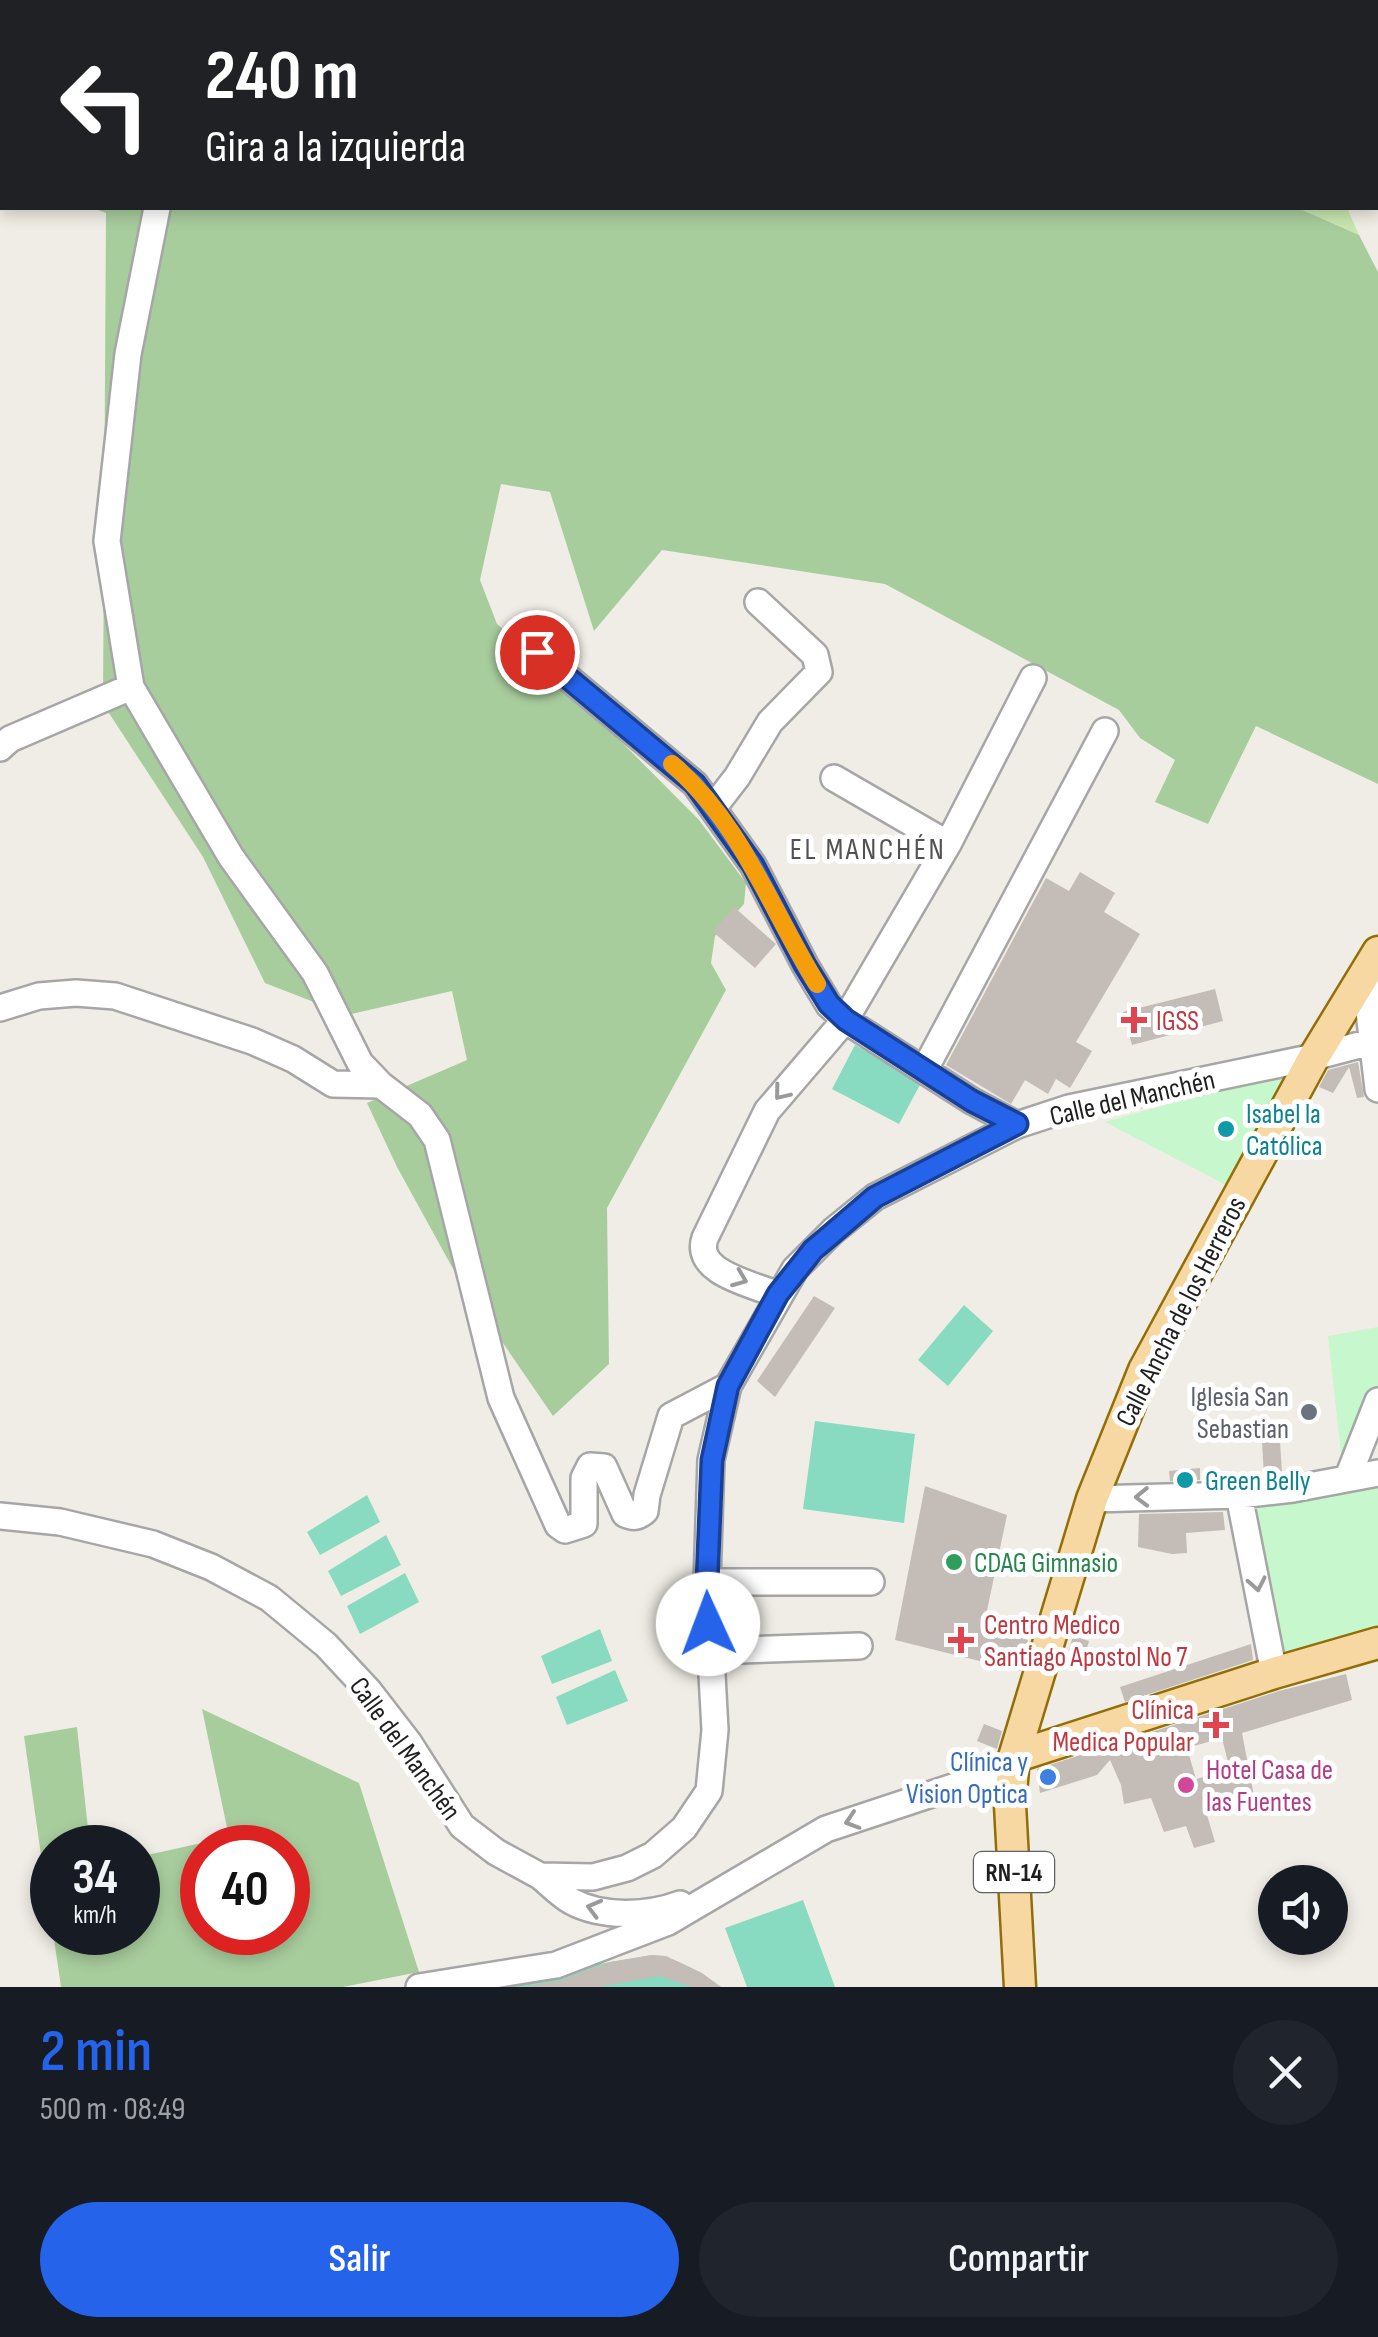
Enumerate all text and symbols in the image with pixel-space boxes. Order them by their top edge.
text: 240 m [205,35,359,119]
icon: left [40,40,170,170]
text: Gira a la izquierda [205,120,466,175]
pin [495,610,580,695]
icon: arrive [510,625,565,680]
district label: EL MANCHÉN [790,832,946,868]
place label: IGSS [1156,1005,1199,1038]
marker: IGSS [1121,1007,1147,1033]
street label: Calle del Manchén [1047,1063,1218,1133]
one-way arrow [775,1082,793,1100]
place label: Isabel la Católica [1246,1098,1322,1163]
marker: Isabel la Católica [1215,1118,1237,1140]
street label: Calle Ancha de los Herreros [1109,1191,1254,1432]
one-way arrow [730,1267,748,1287]
place label: Iglesia San Sebastian [1190,1381,1289,1446]
marker: Iglesia San Sebastian [1298,1401,1320,1423]
place label: Green Belly [1205,1465,1311,1498]
marker: Green Belly [1174,1469,1196,1491]
one-way arrow [1134,1487,1150,1508]
place label: CDAG Gimnasio [974,1547,1118,1580]
marker: CDAG Gimnasio [943,1551,965,1573]
position arrow [656,1572,760,1676]
one-way arrow [1245,1575,1266,1592]
place label: Centro Medico Santiago Apostol No 7 [984,1609,1188,1674]
marker: Centro Medico Santiago Apostol No 7 [948,1627,974,1653]
street label: Calle del Manchén [342,1671,468,1827]
place label: Clínica Medica Popular [1052,1694,1194,1759]
marker: Clínica Medica Popular [1203,1712,1229,1738]
place label: Clínica y Vision Optica [906,1746,1028,1811]
place label: Hotel Casa de las Fuentes [1206,1754,1333,1819]
marker: Clínica y Vision Optica [1037,1766,1059,1788]
marker: Hotel Casa de las Fuentes [1175,1774,1197,1796]
one-way arrow [845,1810,862,1830]
speed limit sign: 40 [180,1825,310,1955]
text: 34 [72,1848,118,1908]
road number: RN-14 [974,1852,1054,1892]
map controls [1258,1865,1348,1955]
button: sound [1258,1865,1348,1955]
one-way arrow [587,1899,604,1920]
text: km/h [73,1900,117,1931]
text: 2 min [40,2016,152,2088]
button: close [1233,2020,1338,2125]
text: 500 m · 08:49 [40,2090,186,2129]
button: Salir [40,2202,679,2317]
button: Compartir [699,2202,1338,2317]

